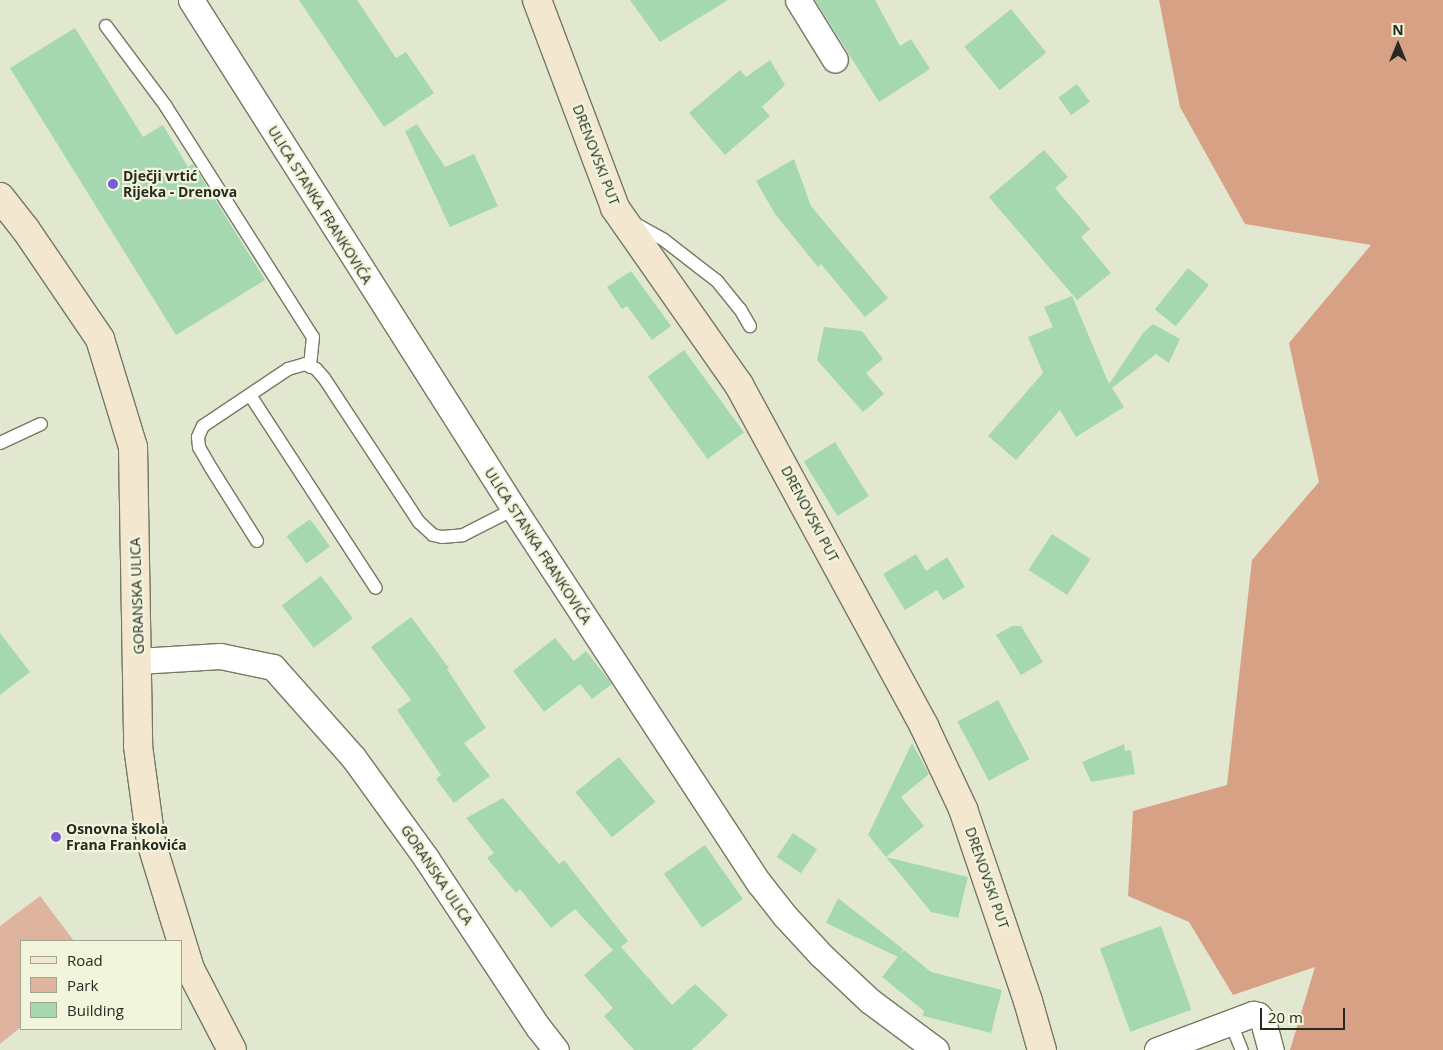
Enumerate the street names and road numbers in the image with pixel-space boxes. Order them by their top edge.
street label: DRENOVSKI PUT [569,102,623,208]
street label: ULICA STANKA FRANKOVIĆA [264,123,376,287]
street label: DRENOVSKI PUT [778,463,842,565]
street label: ULICA STANKA FRANKOVIĆA [481,465,595,627]
street label: GORANSKA ULICA [127,537,147,655]
street label: GORANSKA ULICA [397,822,477,928]
street label: DRENOVSKI PUT [962,825,1012,931]

